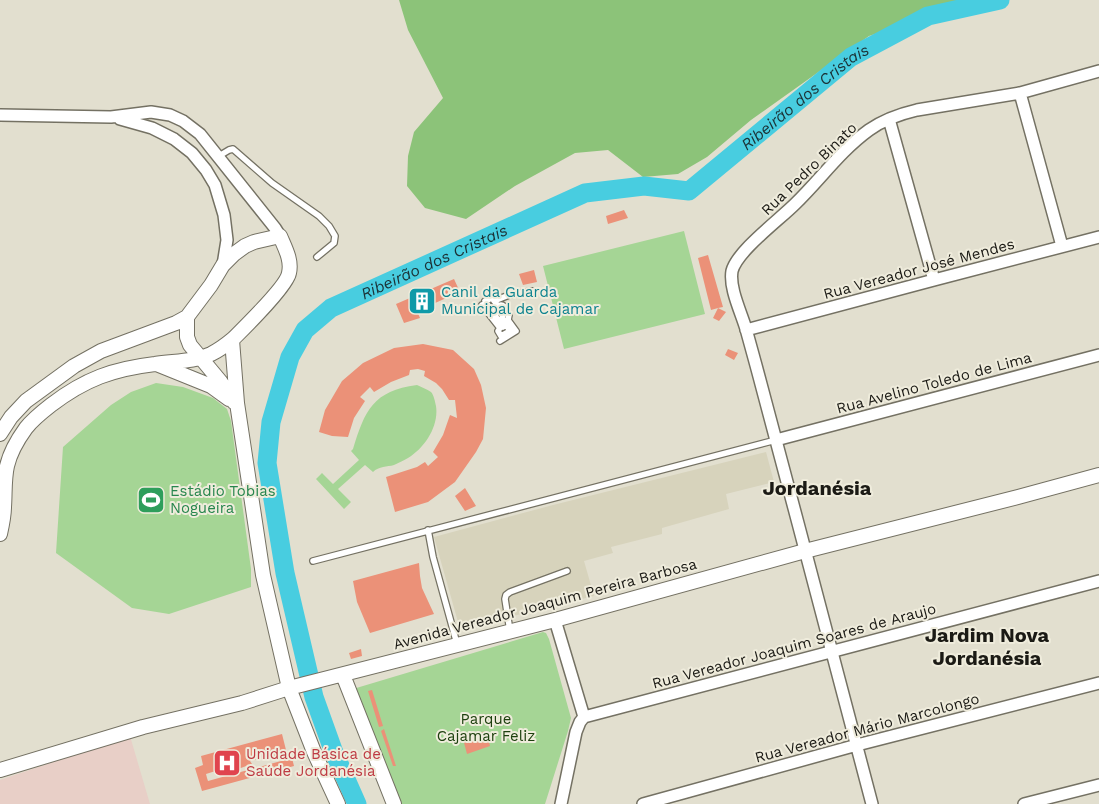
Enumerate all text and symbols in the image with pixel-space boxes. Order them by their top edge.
water label: Ribeirão dos Cristais [737,40,872,154]
street label: Rua Pedro Binato [757,119,861,219]
water label: Ribeirão dos Cristais [358,220,510,303]
street label: Rua Vereador José Mendes [821,235,1017,303]
place label: Canil da Guarda Municipal de Cajamar [441,283,599,318]
building icon: Canil da Guarda Municipal de Cajamar [407,286,437,316]
street label: Rua Avelino Toledo de Lima [834,348,1034,418]
district label: Jordanésia [763,476,872,500]
place label: Estádio Tobias Nogueira [170,482,276,517]
sports icon: Estádio Tobias Nogueira [136,485,166,515]
street label: Avenida Vereador Joaquim Pereira Barbosa [391,555,699,653]
street label: Rua Vereador Joaquim Soares de Araujo [650,599,938,693]
district label: Jardim Nova Jordanésia [925,623,1050,670]
street label: Rua Vereador Mário Marcolongo [753,689,981,767]
park label: Parque Cajamar Feliz [437,710,535,745]
place label: Unidade Básica de Saúde Jordanésia [246,745,381,780]
hospital icon: Unidade Básica de Saúde Jordanésia [212,748,242,778]

